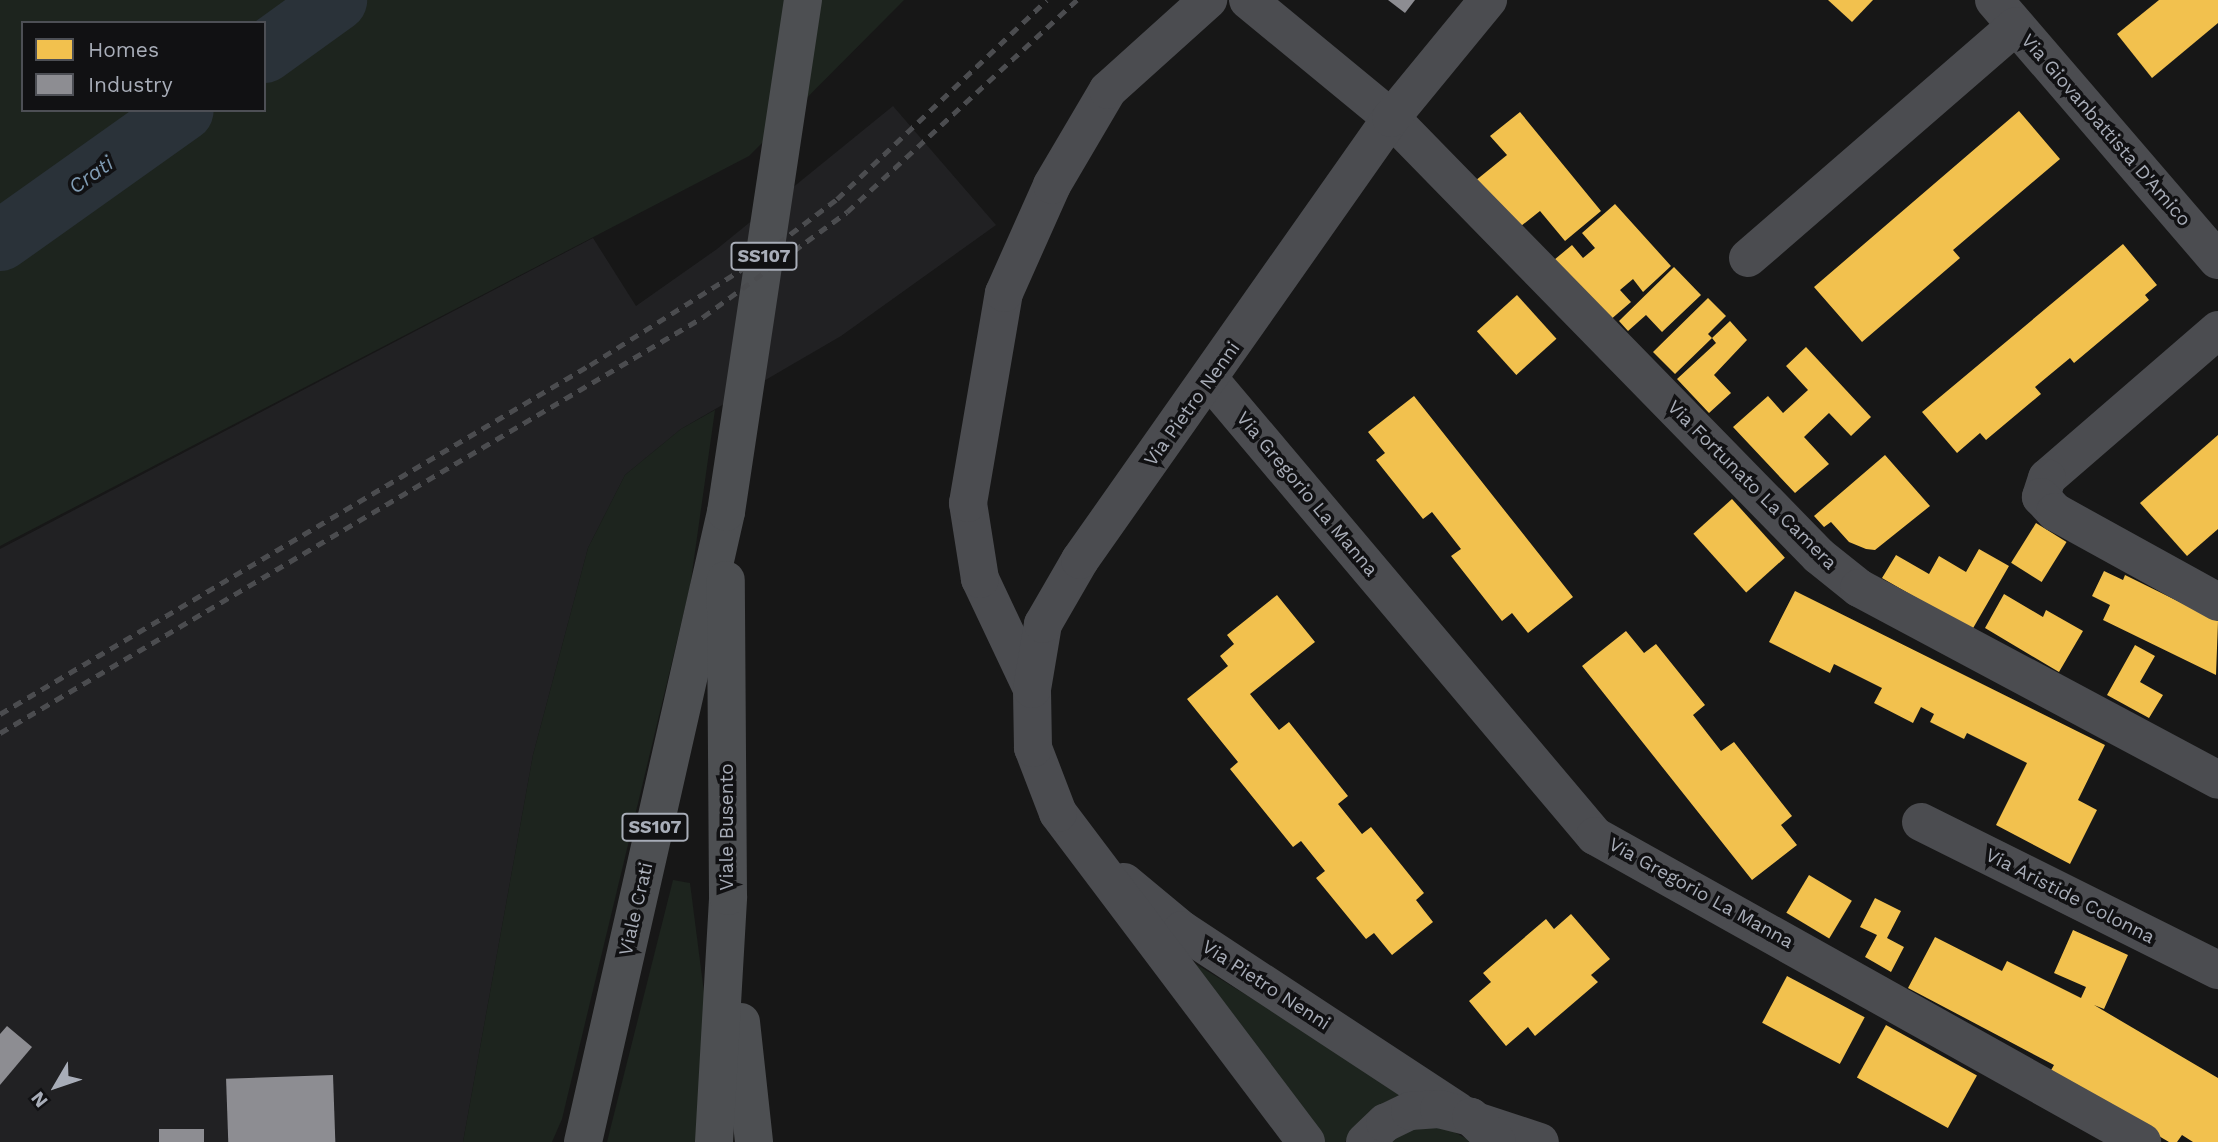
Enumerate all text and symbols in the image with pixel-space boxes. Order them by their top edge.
legend [21,21,266,112]
street label: Via Giovanbattista D'Amico [2016,29,2196,231]
text: Homes [88,37,159,62]
text: Industry [88,72,173,97]
water label: Crati [64,151,118,199]
road number: SS107 [729,242,799,270]
street label: Via Pietro Nenni [1139,337,1245,471]
street label: Via Fortunato La Camera [1662,395,1842,575]
street label: Via Gregorio La Manna [1231,407,1383,581]
street label: Viale Busento [716,763,738,891]
road number: SS107 [620,812,690,842]
street label: Via Gregorio La Manna [1604,832,1798,954]
street label: Via Aristide Colonna [1981,843,2159,949]
street label: Viale Crati [614,860,658,958]
street label: Via Pietro Nenni [1198,935,1334,1035]
north arrow [21,1051,91,1121]
text: N [26,1087,53,1112]

